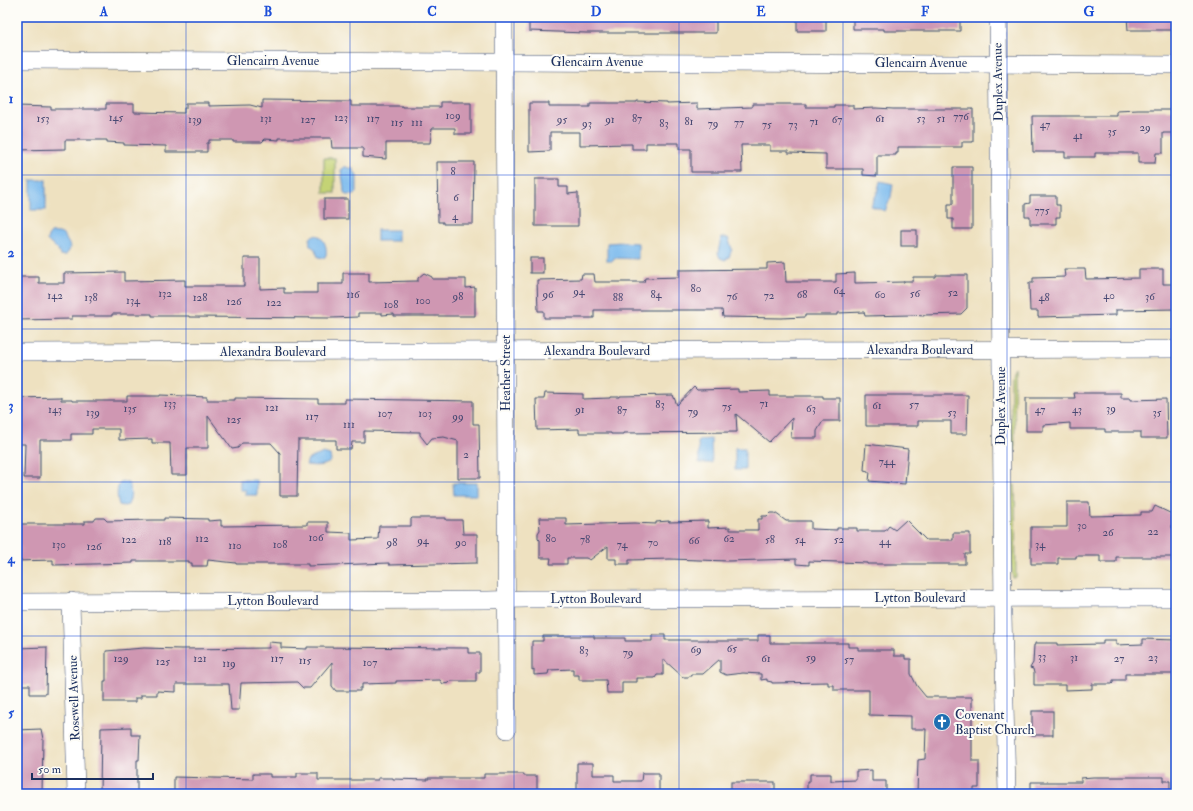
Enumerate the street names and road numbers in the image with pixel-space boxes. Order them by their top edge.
street label: Duplex Avenue [989,42,1008,121]
street label: Glencairn Avenue [227,53,320,69]
street label: Glencairn Avenue [551,54,644,70]
street label: Glencairn Avenue [875,55,968,71]
street label: Heather Street [498,335,514,411]
street label: Alexandra Boulevard [866,342,974,358]
street label: Alexandra Boulevard [543,343,651,359]
street label: Alexandra Boulevard [219,344,327,360]
street label: Duplex Avenue [993,366,1010,445]
street label: Lytton Boulevard [874,590,966,607]
street label: Lytton Boulevard [550,591,642,608]
street label: Lytton Boulevard [227,593,319,610]
street label: Rosewell Avenue [64,654,83,741]

